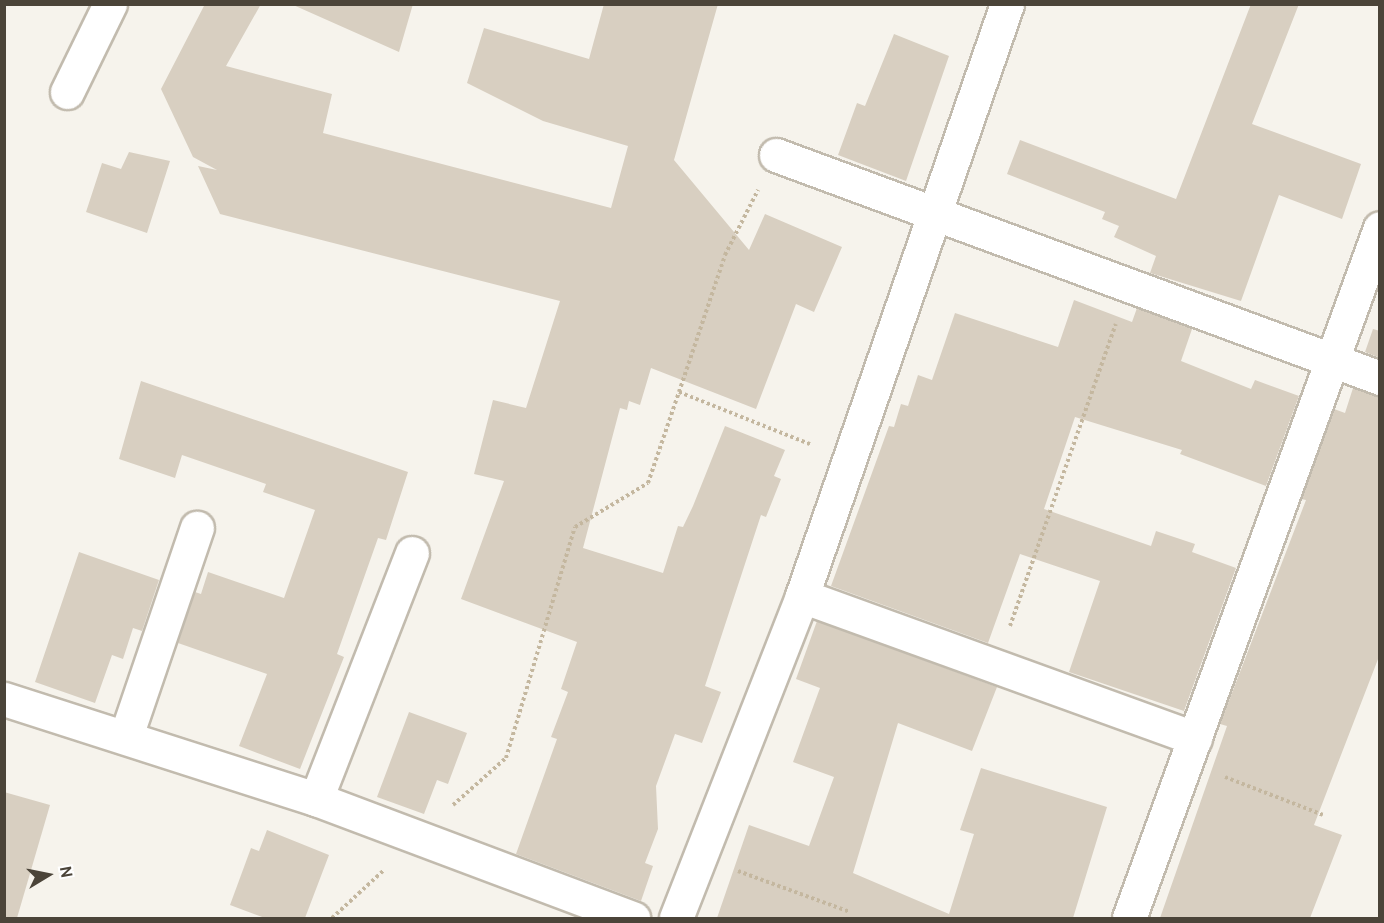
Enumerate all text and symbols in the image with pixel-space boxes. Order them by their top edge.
north arrow [18,845,78,905]
text: N [56,865,77,879]

